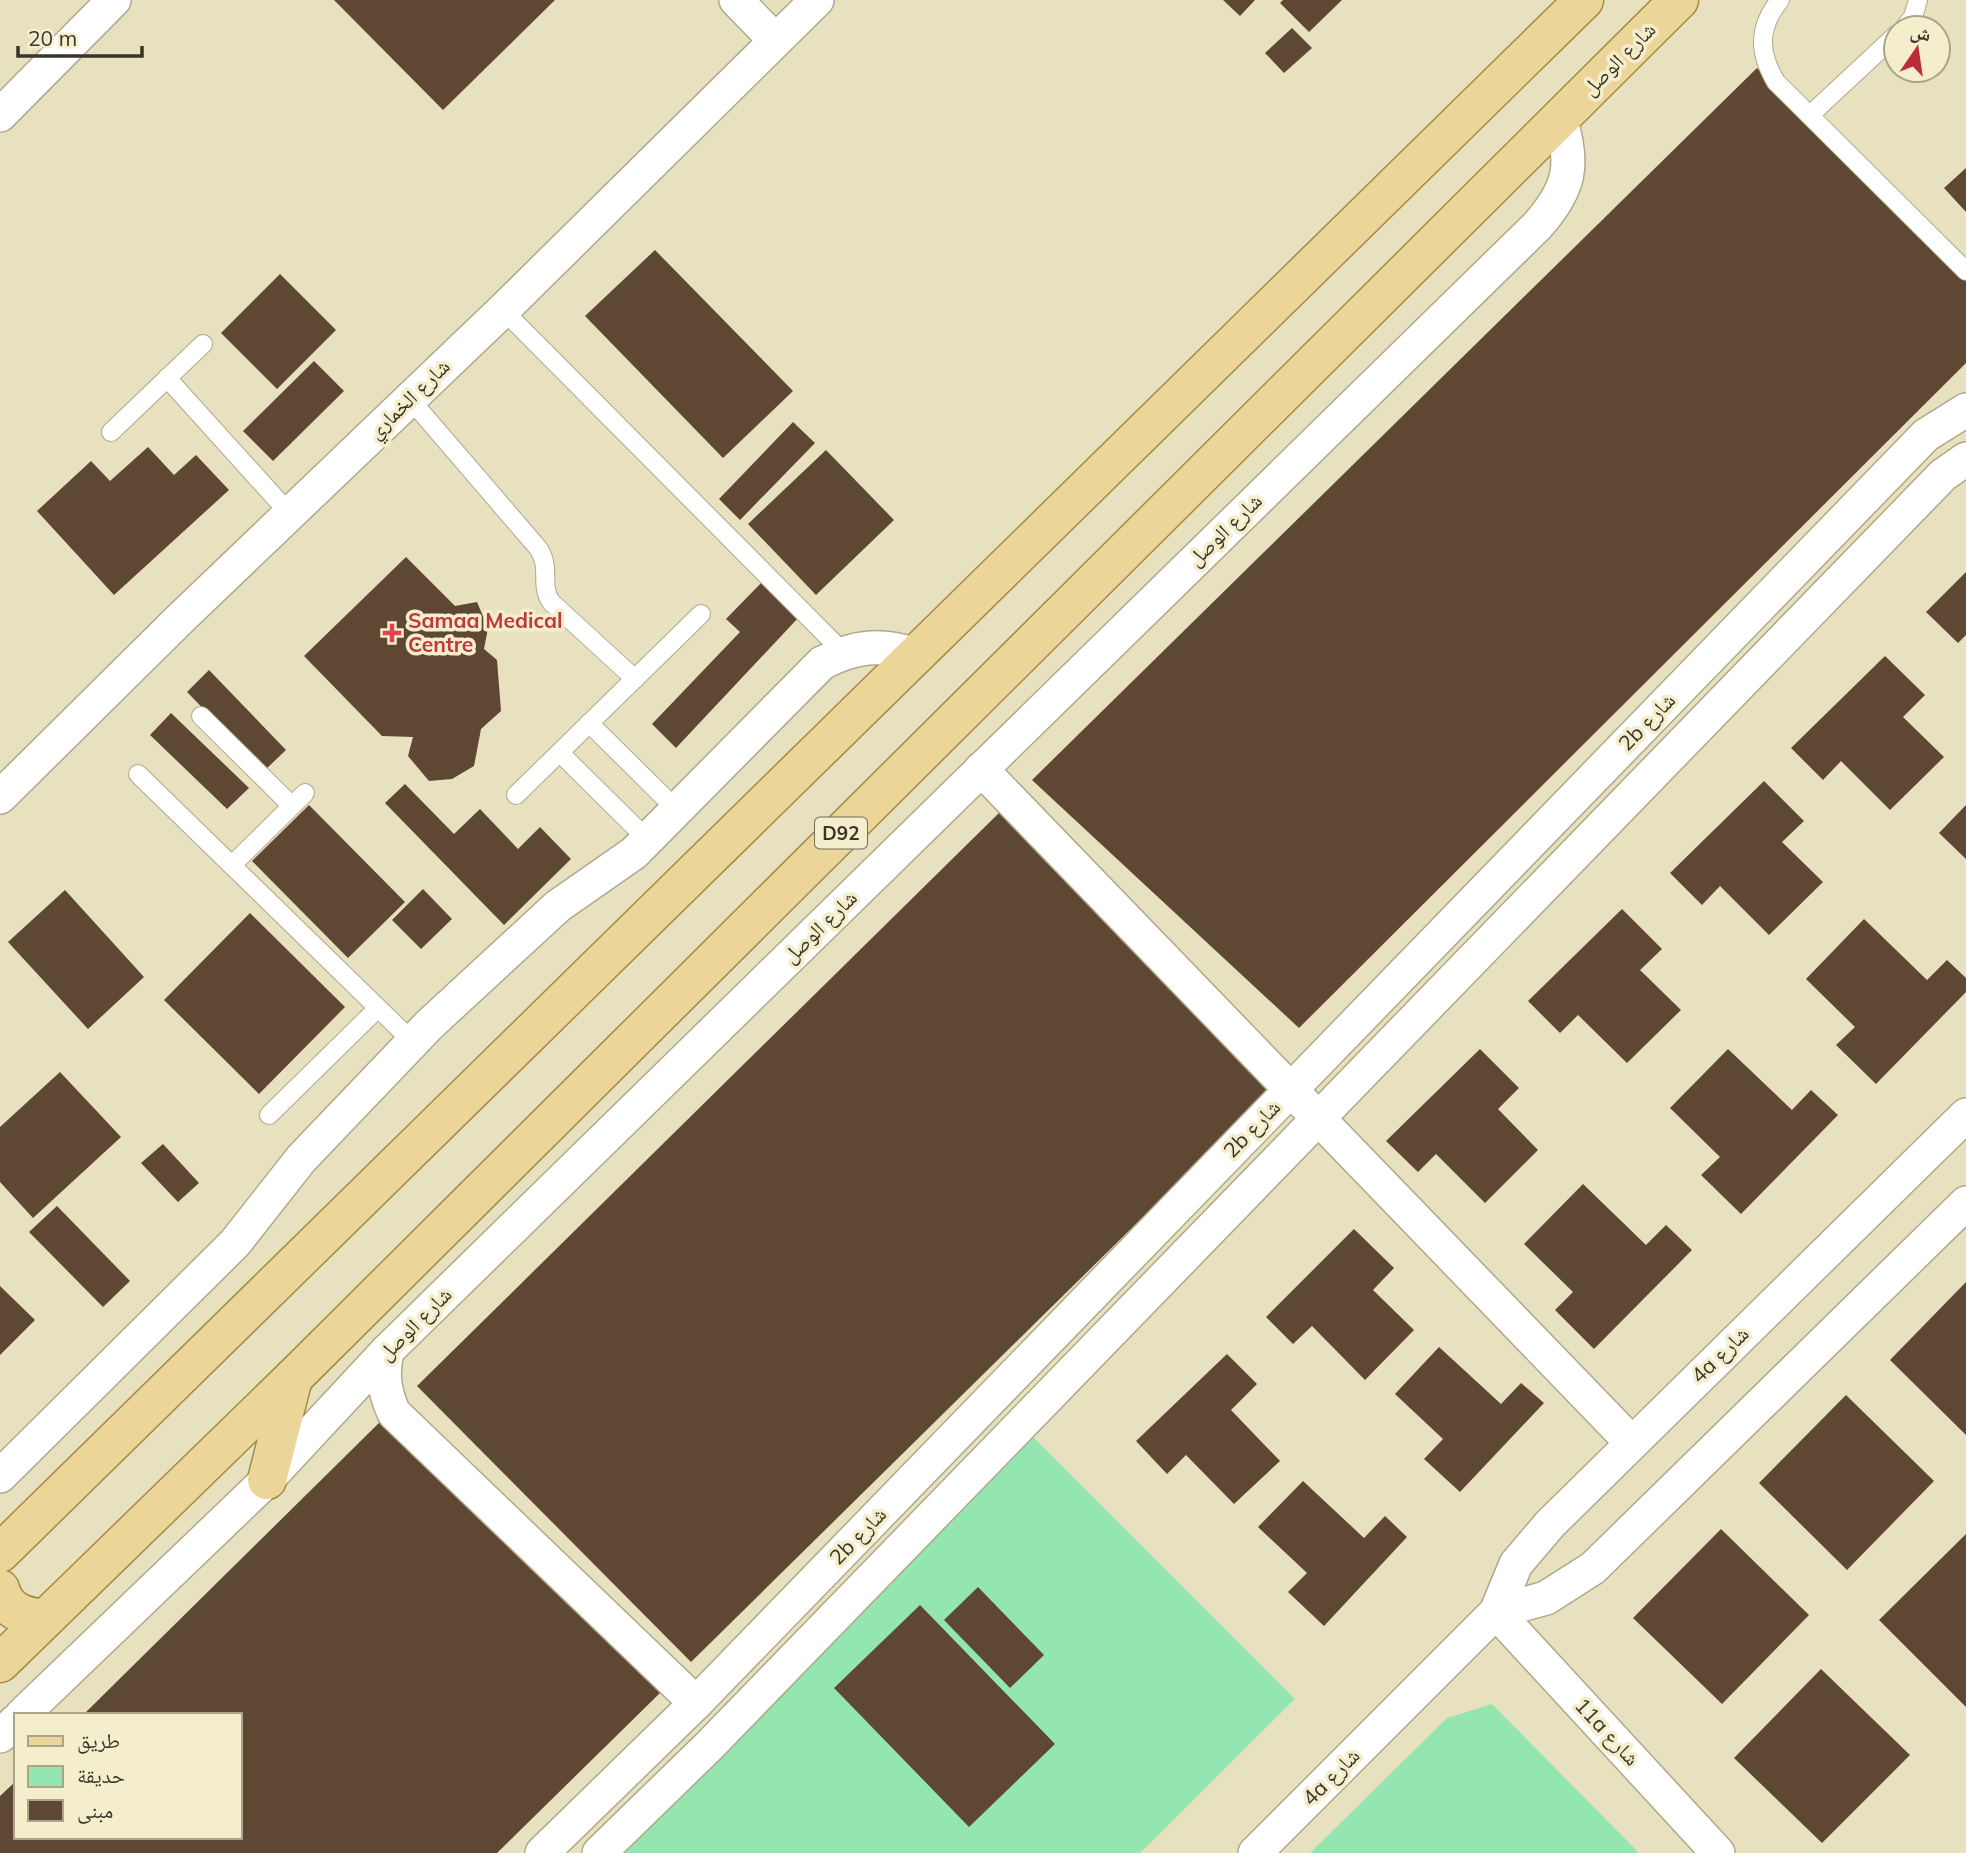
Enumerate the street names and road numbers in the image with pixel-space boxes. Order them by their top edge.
street label: شارع الوصل [1576,16,1661,101]
street label: شارع الخماري [362,353,458,447]
street label: شارع الوصل [1182,487,1268,572]
street label: 2b شارع [1612,687,1681,756]
road number: D92 [815,818,867,848]
street label: شارع الوصل [777,884,863,969]
street label: 2b شارع [1217,1094,1286,1163]
street label: شارع الوصل [372,1281,457,1366]
street label: 4a شارع [1685,1320,1754,1389]
street label: 2b شارع [823,1501,892,1570]
street label: 11a شارع [1569,1692,1646,1771]
street label: 4a شارع [1296,1742,1365,1811]

